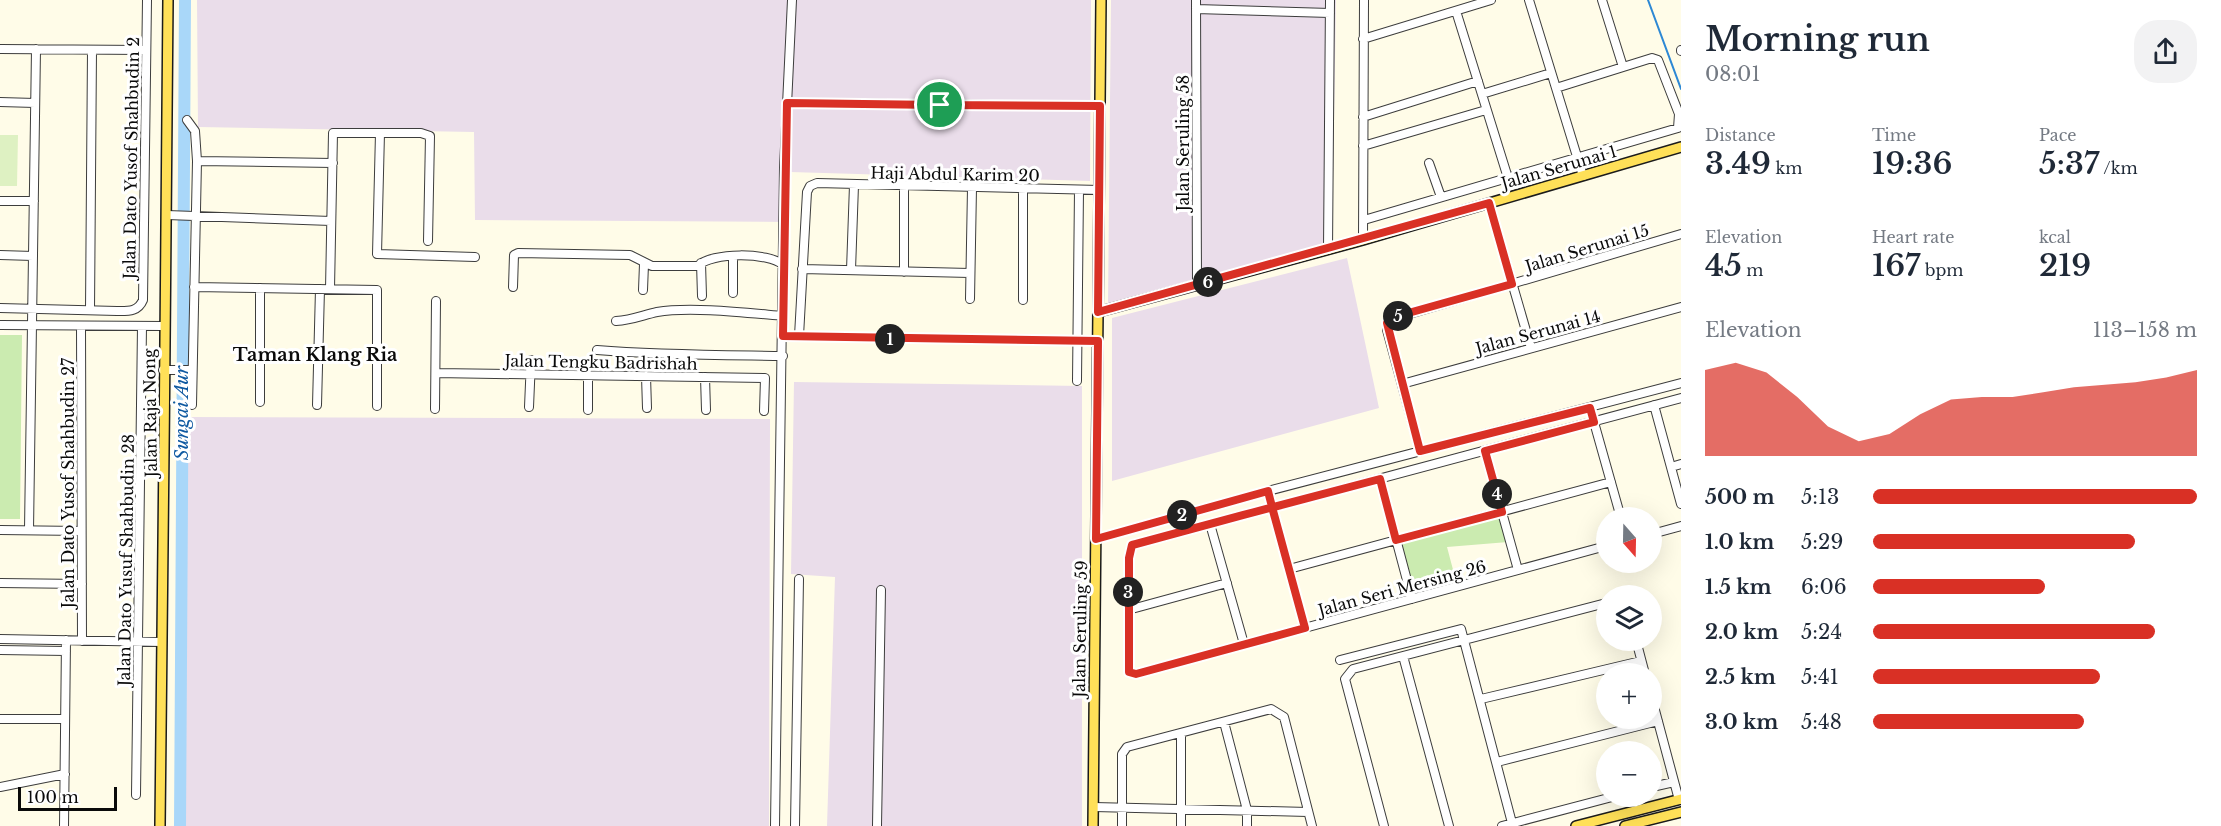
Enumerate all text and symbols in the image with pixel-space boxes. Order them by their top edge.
text: Morning run [1705,19,1930,60]
button: share [2134,20,2197,83]
street label: Jalan Dato Yusof Shahbudin 2 [119,37,143,281]
text: 08:01 [1705,62,1760,86]
street label: Jalan Seruling 58 [1173,75,1193,213]
pin [914,79,965,130]
icon: arrive [923,88,956,121]
text: Distance [1705,125,1776,145]
text: Time [1872,125,1916,145]
text: Pace [2039,125,2076,145]
street label: Jalan Serunai 1 [1497,141,1619,194]
text: 3.49 [1705,145,1771,182]
text: 19:36 [1872,145,1952,182]
text: 5:37 [2039,145,2099,182]
text: km [1771,158,1802,178]
text: /km [2099,158,2138,178]
street label: Haji Abdul Karim 20 [870,163,1040,185]
street label: Jalan Serunai 15 [1521,220,1651,277]
text: Elevation [1705,227,1782,247]
text: Heart rate [1872,227,1954,247]
text: kcal [2039,227,2071,247]
text: 45 [1705,247,1742,284]
text: 167 [1872,247,1920,284]
text: 219 [2039,247,2091,284]
text: m [1742,260,1764,280]
text: bpm [1920,260,1964,280]
pin: 6 [1193,267,1223,297]
text: 6 [1203,272,1213,292]
pin: 5 [1383,301,1413,331]
text: 5 [1393,306,1403,326]
street label: Jalan Serunai 14 [1471,306,1603,359]
text: Elevation [1705,318,1802,342]
text: 113–158 m [2093,318,2197,342]
pin: 1 [875,324,905,354]
text: 1 [887,329,893,349]
district label: Taman Klang Ria [233,344,398,366]
street label: Jalan Raja Nong [139,348,161,480]
street label: Jalan Tengku Badrishah [502,350,698,374]
street label: Jalan Dato Yusof Shahbudin 27 [58,357,78,610]
water label: Sungai Aur [171,365,193,460]
street label: Jalan Dato Yusuf Shahbudin 28 [114,434,138,688]
pin: 4 [1482,479,1512,509]
text: 4 [1492,484,1502,504]
text: 500 m [1705,485,1775,509]
text: 5:13 [1801,485,1839,509]
pin: 2 [1167,500,1197,530]
text: 2 [1177,505,1187,525]
north arrow [1596,507,1662,573]
map controls [1596,507,1662,807]
text: 1.0 km [1705,530,1774,554]
text: 5:29 [1801,530,1843,554]
street label: Jalan Seri Mersing 26 [1314,556,1488,621]
street label: Jalan Seruling 59 [1069,560,1091,700]
text: 1.5 km [1705,575,1772,599]
text: 6:06 [1801,575,1847,599]
pin: 3 [1113,577,1143,607]
text: 3 [1123,582,1133,602]
button: layers [1596,585,1662,651]
text: 2.0 km [1705,620,1779,644]
text: 5:24 [1801,620,1842,644]
button: + [1596,663,1662,729]
text: 2.5 km [1705,665,1776,689]
text: 5:41 [1801,665,1839,689]
text: 3.0 km [1705,710,1778,734]
text: 5:48 [1801,710,1842,734]
button: − [1596,741,1662,807]
scale bar [18,784,117,812]
text: 100 m [27,787,79,807]

